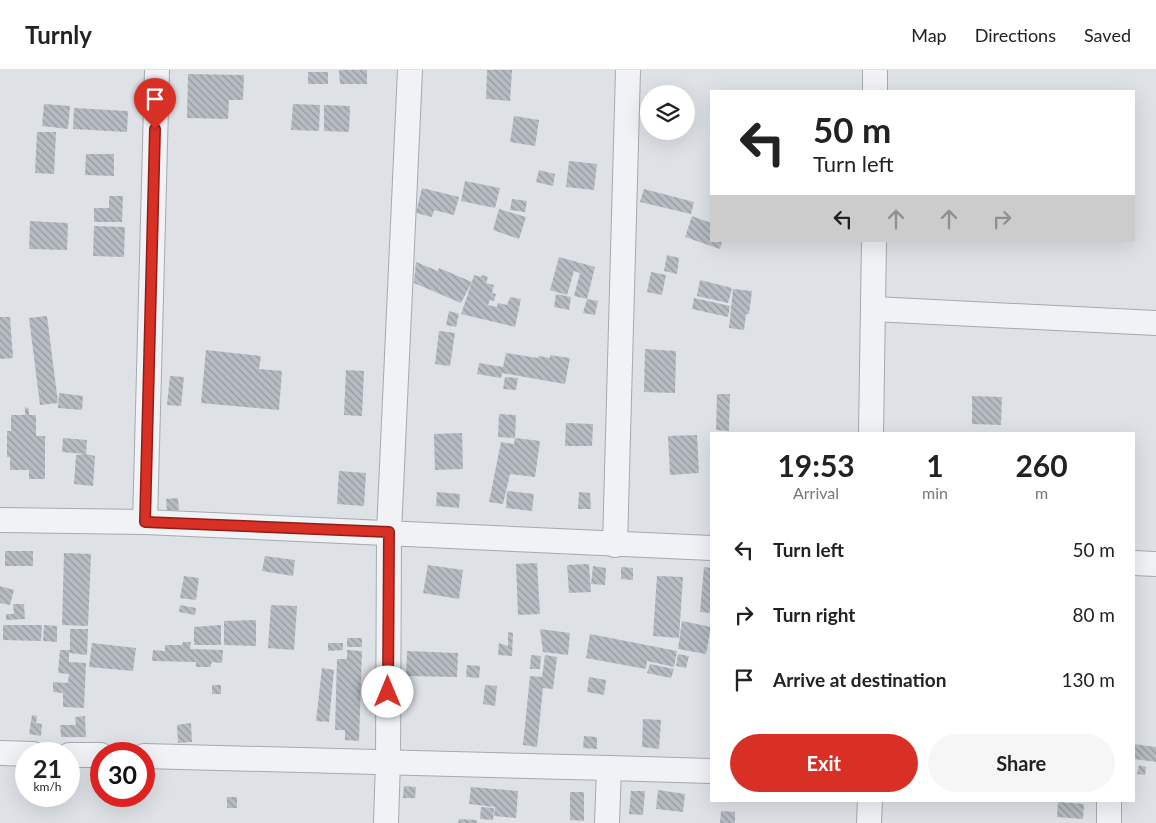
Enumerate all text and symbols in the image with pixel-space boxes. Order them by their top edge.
text: Turnly [25,20,92,49]
text: Map [911,24,947,46]
text: Directions [975,24,1056,46]
text: Saved [1084,24,1131,46]
pin [134,78,176,129]
icon: arrive [141,85,169,113]
map controls [640,85,695,140]
button: layers [640,85,695,140]
text: 50 m [813,108,891,150]
icon: left [730,110,795,175]
text: Turn left [813,150,894,177]
icon: left [829,205,857,233]
icon: ahead [882,205,910,233]
icon: ahead [935,205,963,233]
icon: right [988,205,1016,233]
text: 19:53 [777,447,855,483]
text: 1 [926,447,944,483]
text: 260 [1015,447,1068,483]
text: Arrival [793,483,839,502]
text: min [922,483,948,502]
text: m [1035,483,1048,502]
icon: left [730,536,758,564]
text: Turn left [773,538,844,561]
text: 50 m [1072,538,1115,561]
icon: right [730,601,758,629]
text: Turn right [773,603,855,626]
text: 80 m [1072,603,1115,626]
position arrow [361,665,413,717]
icon: arrive [730,666,758,694]
text: Arrive at destination [773,668,946,691]
text: 130 m [1061,668,1115,691]
button: Exit [730,734,918,792]
button: Share [928,734,1115,792]
speed limit sign: 30 [90,742,155,807]
text: 21 [33,753,62,783]
text: km/h [33,779,62,794]

